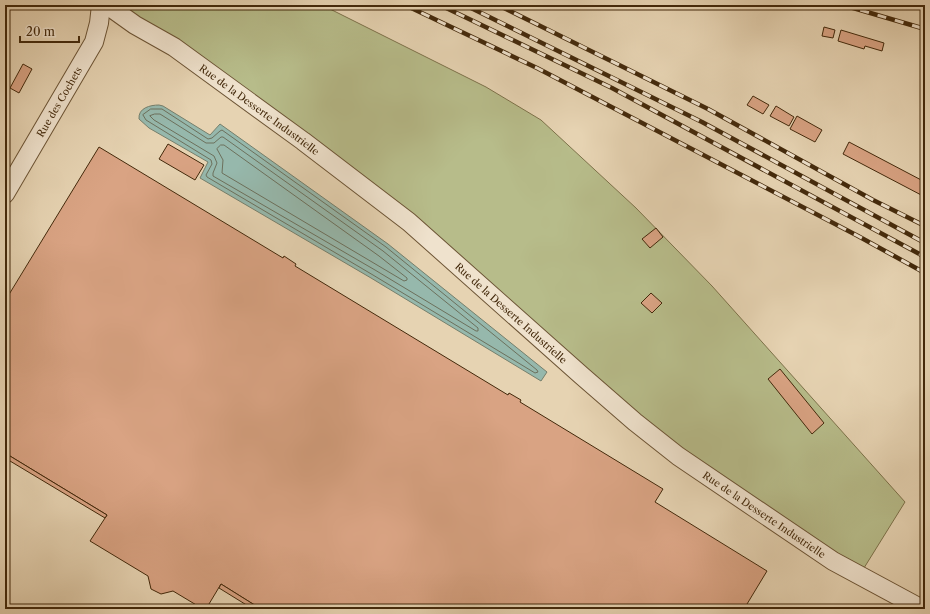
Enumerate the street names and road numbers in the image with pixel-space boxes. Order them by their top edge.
street label: Rue de la Desserte Industrielle [197,61,322,158]
street label: Rue des Cochets [33,64,85,139]
street label: Rue de la Desserte Industrielle [452,260,570,366]
street label: Rue de la Desserte Industrielle [700,468,829,561]

